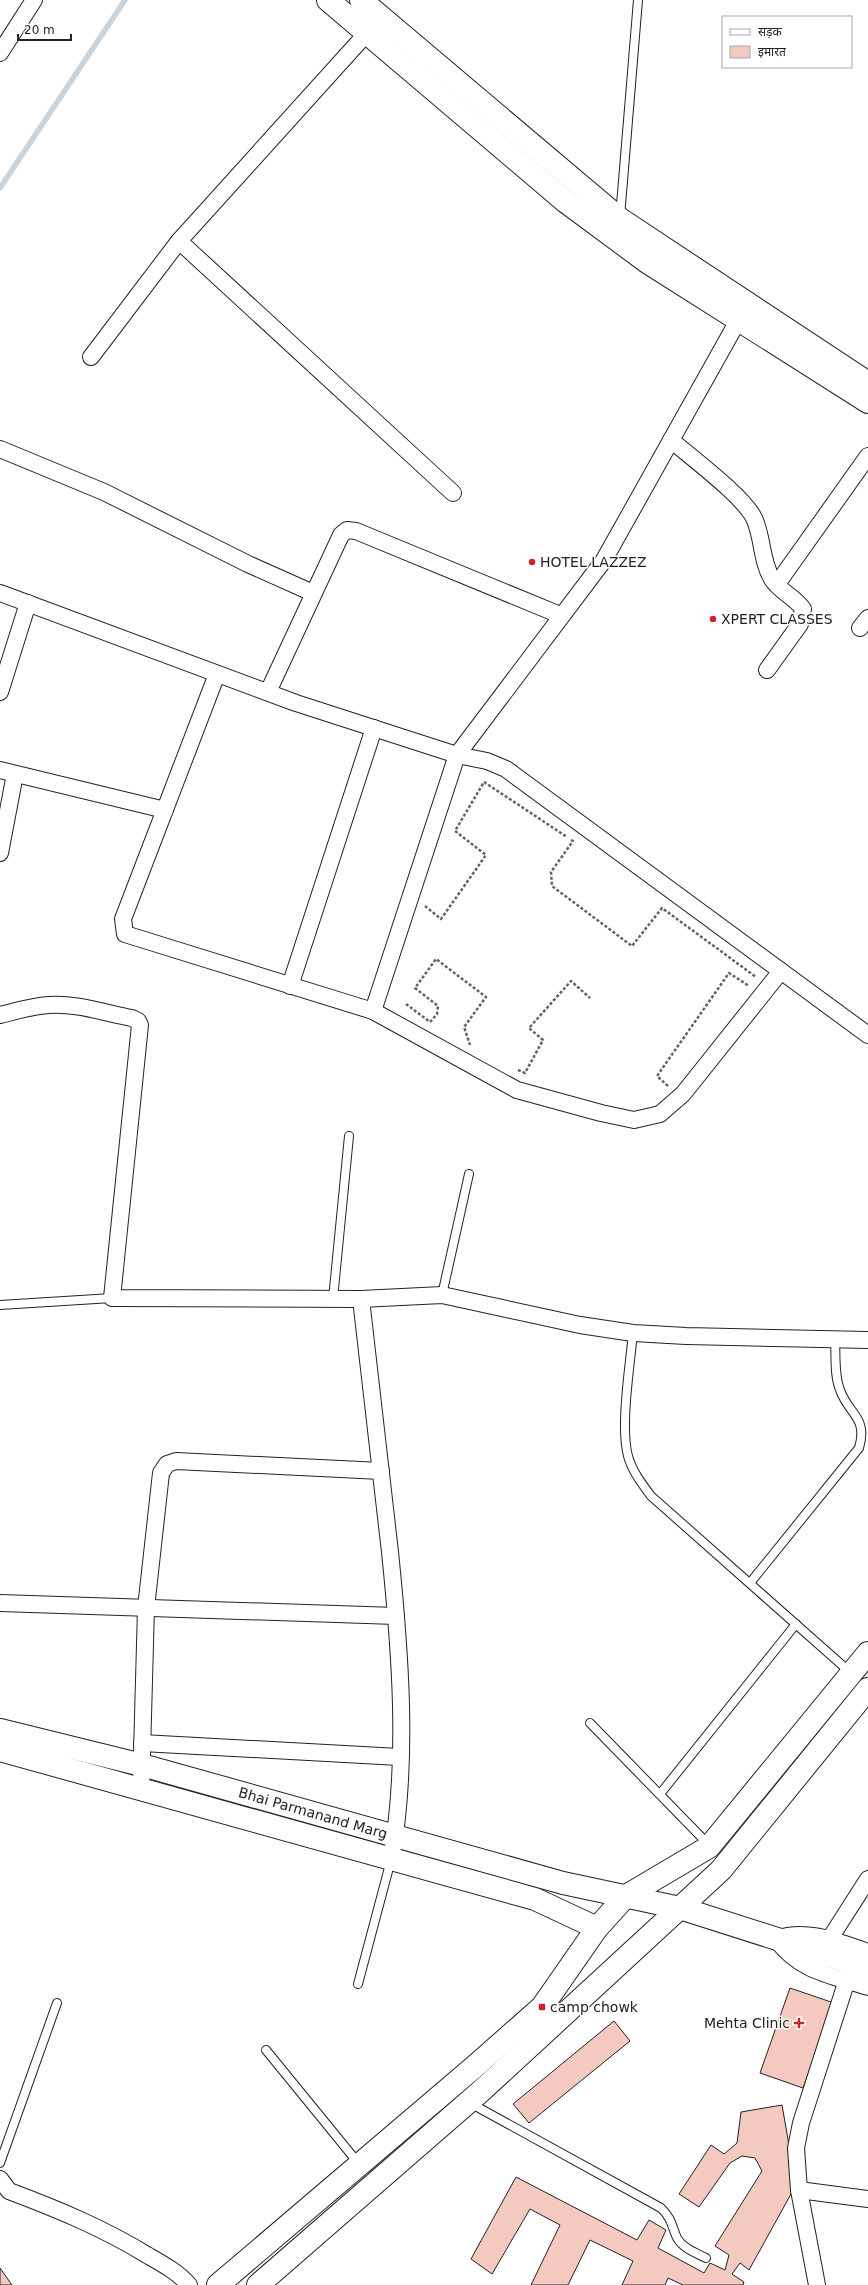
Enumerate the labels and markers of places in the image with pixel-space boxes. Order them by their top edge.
place label: HOTEL LAZZEZ [540,554,647,570]
marker: HOTEL LAZZEZ [527,557,537,567]
place label: XPERT CLASSES [721,611,833,627]
marker: XPERT CLASSES [708,614,718,624]
place label: camp chowk [550,1999,639,2015]
marker: camp chowk [537,2002,547,2012]
place label: Mehta Clinic [704,2015,790,2031]
marker: Mehta Clinic [793,2017,805,2029]

